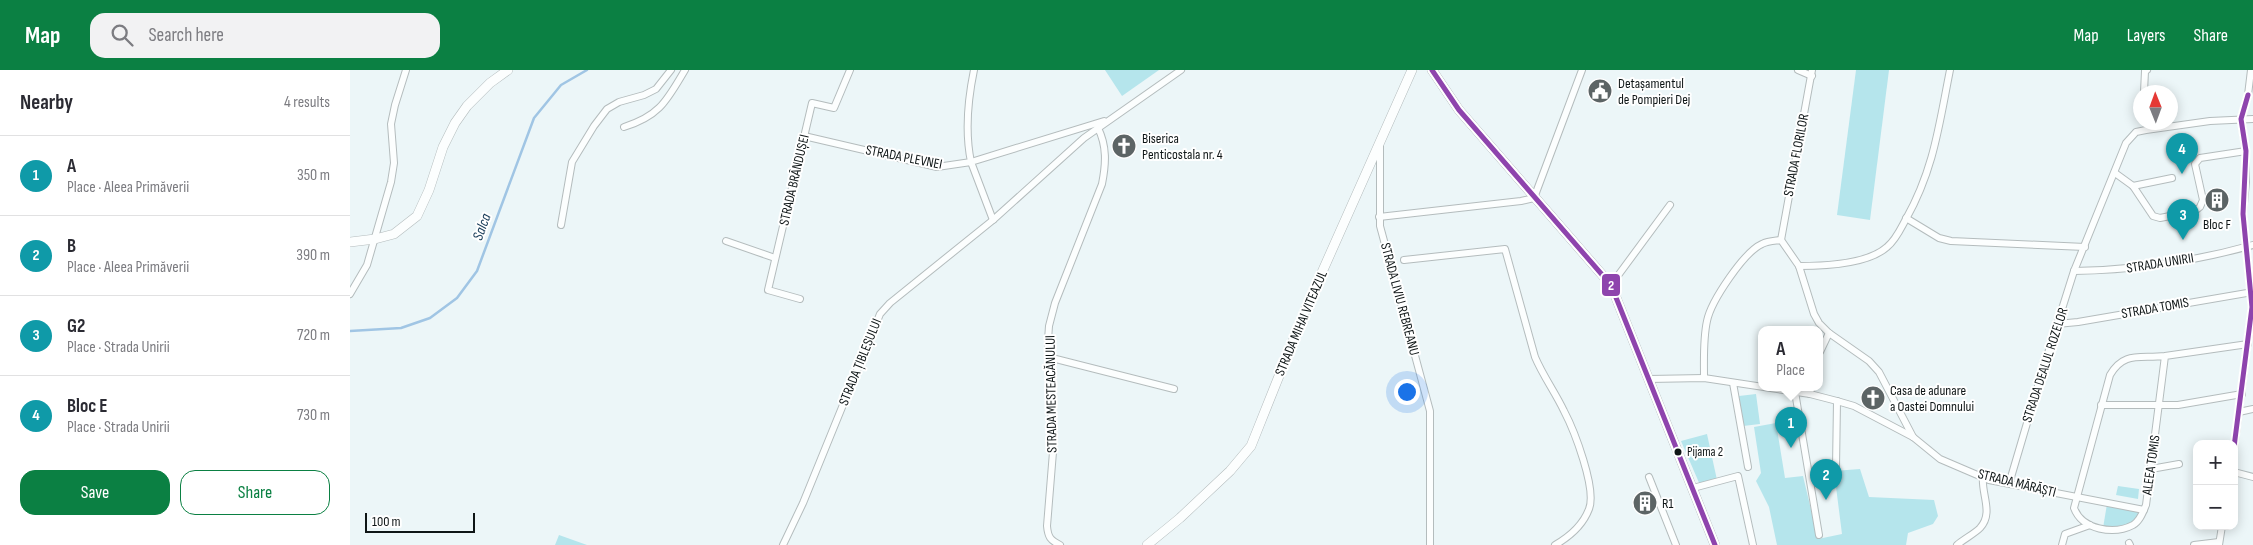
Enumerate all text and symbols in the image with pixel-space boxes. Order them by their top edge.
search box [90,13,440,58]
text: Map [25,21,60,50]
icon: search [108,21,136,49]
text: Search here [148,24,224,47]
text: Map [2074,25,2099,46]
text: Layers [2127,25,2166,46]
text: Share [2194,25,2228,46]
place label: Detașamentul de Pompieri Dej [1618,75,1690,108]
public building icon: Detașamentul de Pompieri Dej [1587,78,1613,104]
north arrow [2133,85,2178,130]
text: Nearby [20,90,73,115]
text: 4 results [284,93,330,112]
street label: STRADA FLORILOR [1780,112,1812,198]
place label: Biserica Penticostala nr. 4 [1142,130,1223,163]
street label: STRADA BRÂNDUȘEI [775,133,813,227]
church icon: Biserica Penticostala nr. 4 [1111,133,1137,159]
pin: 4 [2166,133,2198,174]
street label: STRADA PLEVNEI [864,141,944,173]
text: A [67,155,76,178]
text: 1 [33,166,39,185]
text: 350 m [297,166,330,185]
text: Place · Aleea Primăverii [67,178,189,197]
building icon: Bloc F [2204,187,2230,213]
pin: 3 [2167,199,2199,240]
water label: Salca [468,211,496,243]
place label: Bloc F [2203,216,2231,233]
text: B [67,235,76,258]
street label: STRADA LIVIU REBREANU [1377,241,1423,357]
text: 2 [32,246,40,265]
text: 390 m [296,246,330,265]
street label: STRADA UNIRII [2125,249,2195,277]
text: Place · Aleea Primăverii [67,258,189,277]
street label: STRADA MIHAI VITEAZUL [1271,268,1331,378]
line badge: 2 [1601,273,1621,297]
text: 2 [1608,277,1614,294]
street label: STRADA TOMIS [2120,294,2190,322]
street label: STRADA DEALUL ROZELOR [2018,305,2072,425]
text: G2 [67,315,85,338]
street label: STRADA ȚIBLEȘULUI [835,316,885,408]
text: 3 [32,326,40,345]
text: 720 m [297,326,330,345]
popup [1758,326,1823,391]
street label: STRADA MESTEACĂNULUI [1041,335,1061,453]
text: Place · Strada Unirii [67,338,170,357]
text: A [1776,338,1785,361]
text: Place [1776,361,1805,380]
your location [1394,379,1420,405]
place label: Casa de adunare a Oastei Domnului [1890,382,1974,415]
church icon: Casa de adunare a Oastei Domnului [1860,385,1886,411]
text: Bloc E [67,395,107,418]
text: 4 [32,406,40,425]
text: 730 m [297,406,330,425]
pin: 1 [1775,407,1807,448]
text: Place · Strada Unirii [67,418,170,437]
street label: ALEEA TOMIS [2138,434,2164,497]
map controls [2193,440,2238,530]
button: + [2193,440,2238,485]
place label: Pijama 2 [1687,444,1723,460]
marker: Pijama 2 [1673,447,1683,457]
pin: 2 [1810,459,1842,500]
street label: STRADA MĂRĂȘTI [1976,465,2058,501]
button: Save [20,470,170,515]
button: Share [180,470,330,515]
button: − [2193,485,2238,530]
building icon: R1 [1632,490,1658,516]
place label: R1 [1662,495,1673,512]
scale bar [365,510,475,533]
text: 100 m [372,513,401,530]

